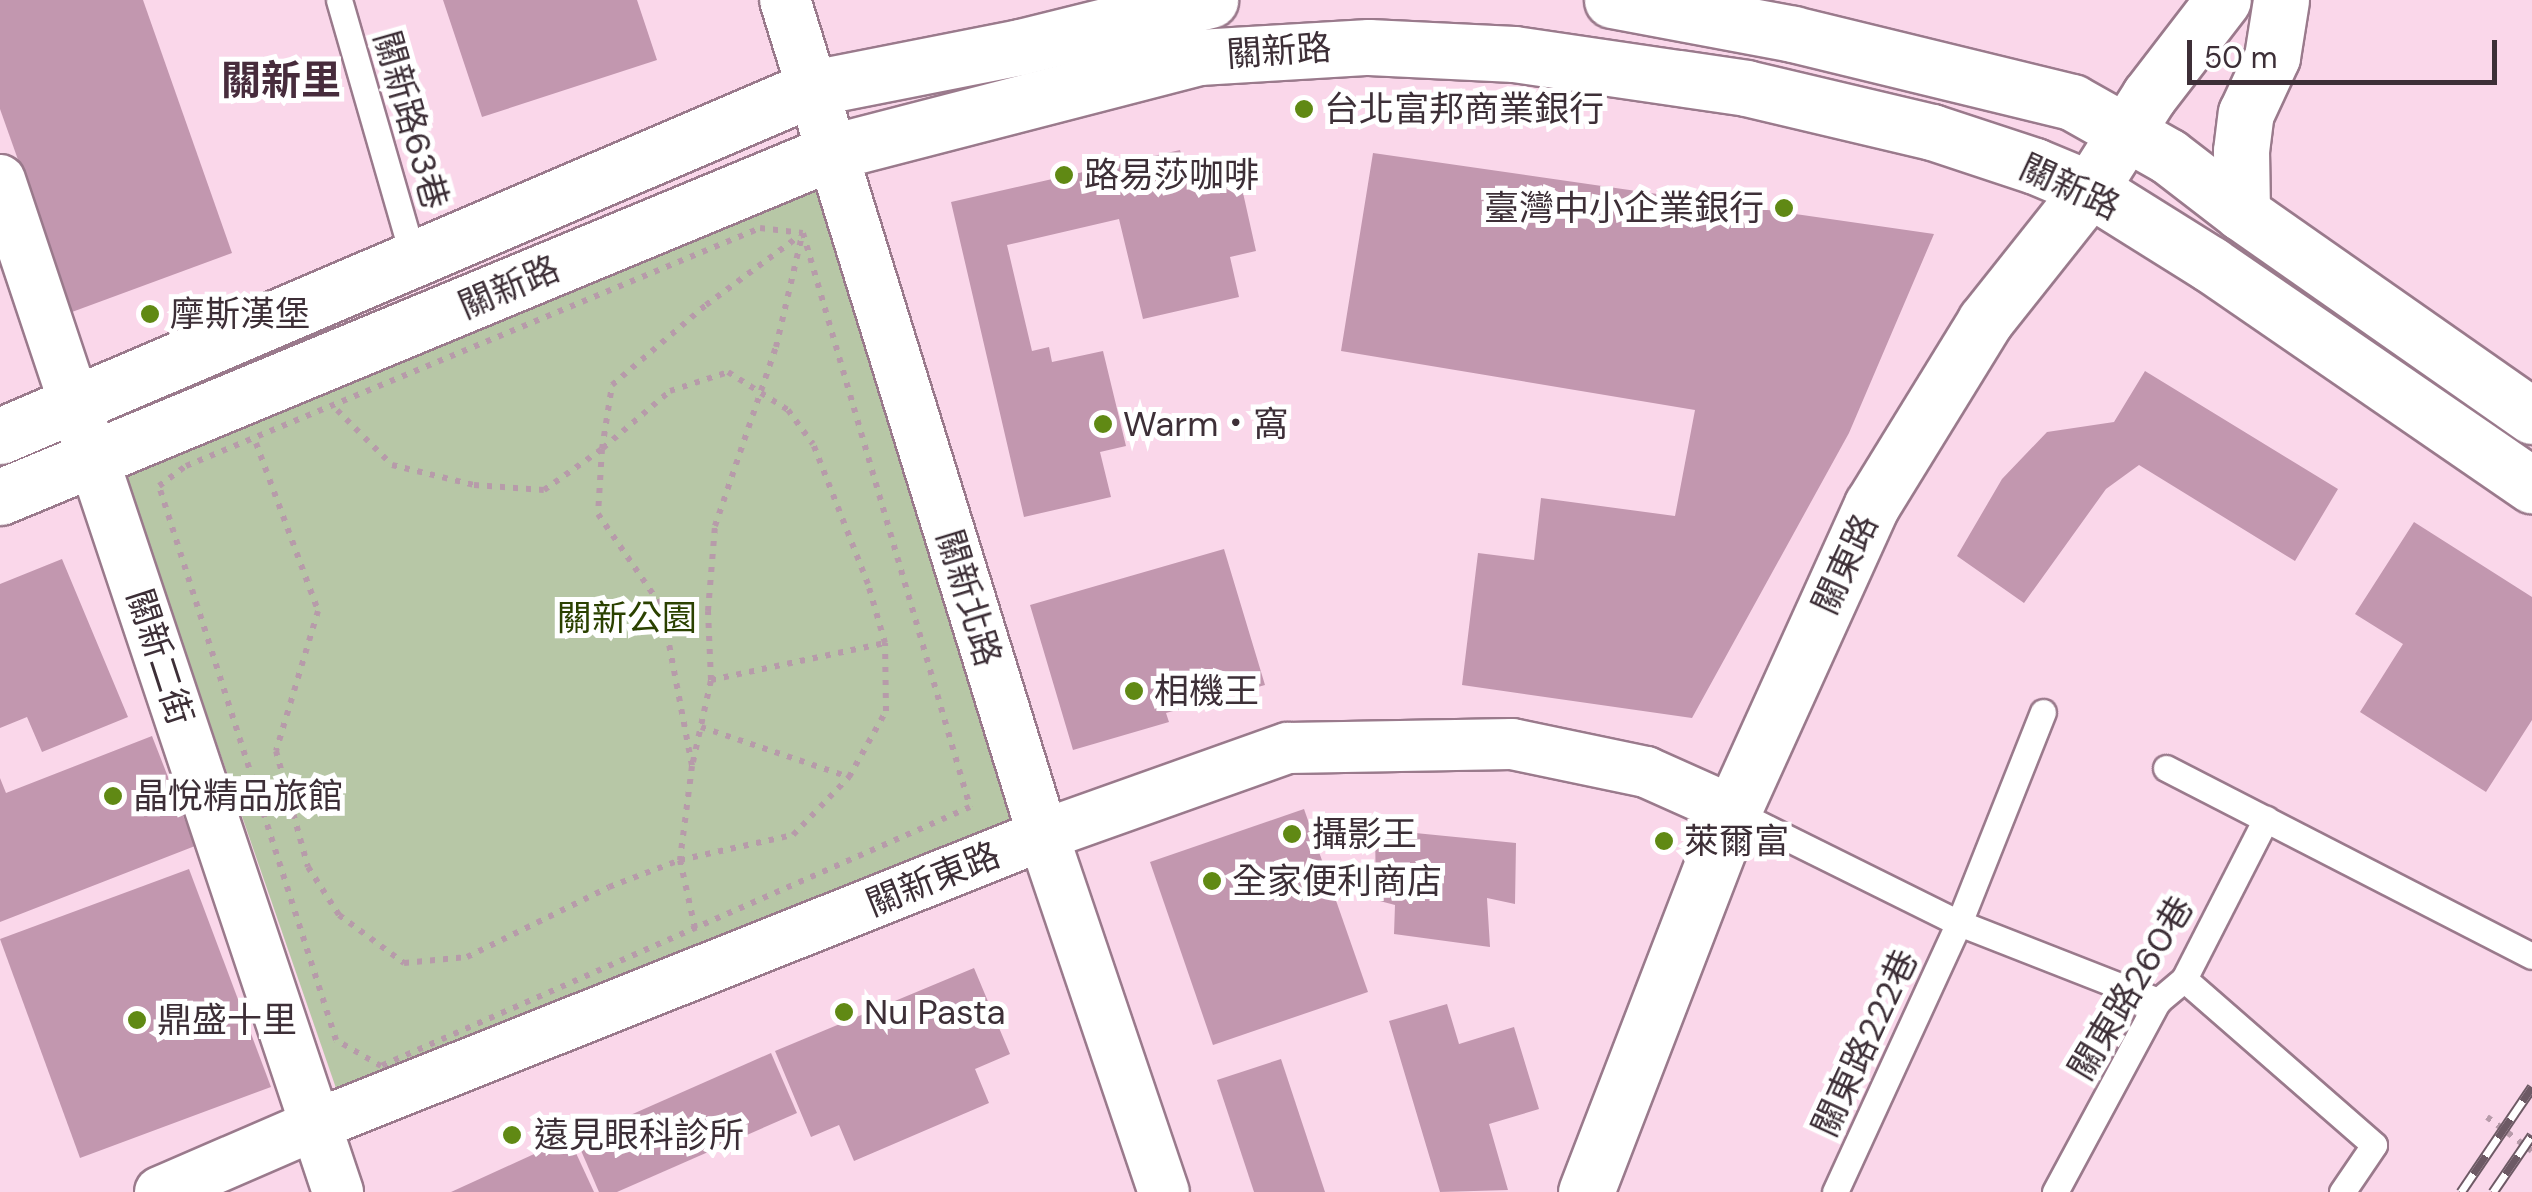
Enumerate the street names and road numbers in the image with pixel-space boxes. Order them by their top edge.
street label: 關新路63巷 [366,26,456,214]
street label: 關新路 [1225,26,1333,76]
street label: 關新路 [2014,146,2126,228]
street label: 關新路 [452,247,566,327]
street label: 關東路 [1804,508,1886,620]
street label: 關新北路 [928,525,1010,671]
street label: 關新二街 [118,584,202,730]
street label: 關新東路 [860,833,1006,925]
street label: 關東路260巷 [2060,889,2202,1087]
street label: 關東路222巷 [1804,943,1926,1143]

